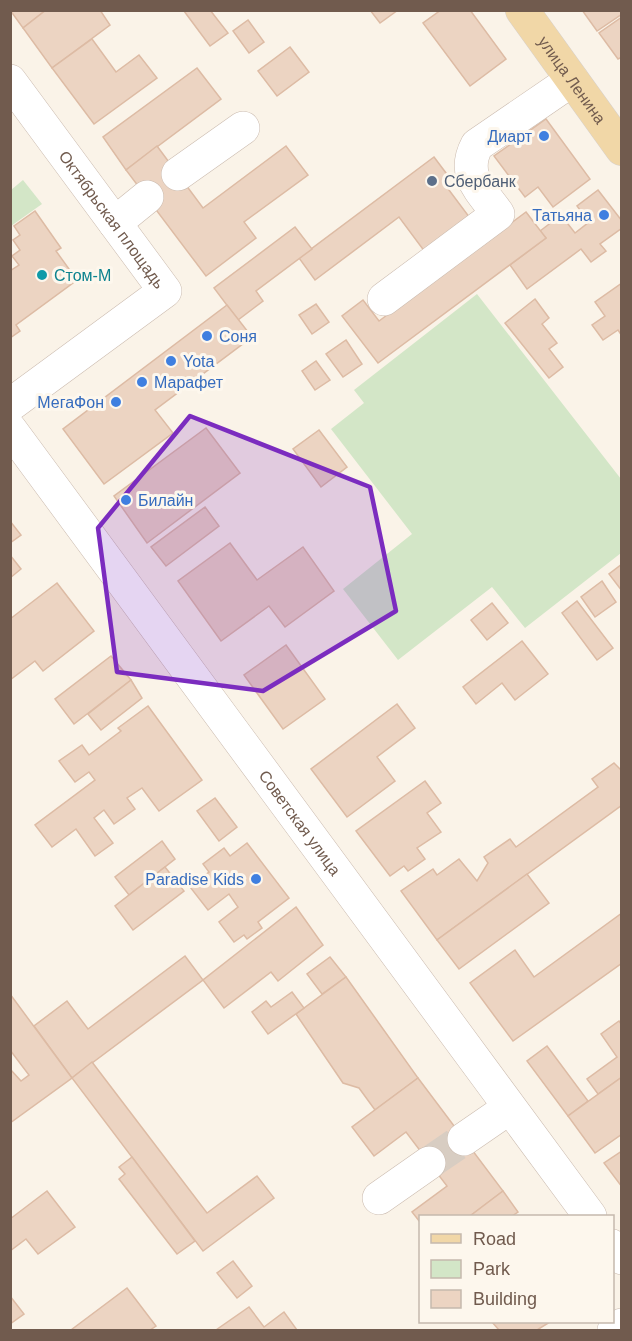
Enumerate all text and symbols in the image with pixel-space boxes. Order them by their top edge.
street label: улица Ленина [535,33,609,127]
place label: Диарт [487,128,533,145]
marker: Диарт [537,129,551,143]
street label: Октябрьская площадь [56,148,168,292]
place label: Сбербанк [444,173,517,190]
marker: Сбербанк [425,174,439,188]
place label: Татьяна [532,207,592,224]
marker: Татьяна [597,208,611,222]
place label: Стом-М [54,267,111,284]
marker: Стом-М [35,268,49,282]
place label: Соня [219,328,257,345]
marker: Соня [200,329,214,343]
place label: Yota [183,353,215,370]
marker: Yota [164,354,178,368]
place label: Марафет [154,374,224,391]
marker: Марафет [135,375,149,389]
place label: МегаФон [37,394,104,411]
marker: МегаФон [109,395,123,409]
place label: Билайн [138,492,193,509]
marker: Билайн [119,493,133,507]
street label: Советская улица [256,767,344,879]
place label: Paradise Kids [145,871,244,888]
marker: Paradise Kids [249,872,263,886]
legend [419,1215,614,1323]
text: Road [473,1229,516,1249]
text: Park [473,1259,511,1279]
text: Building [473,1289,537,1309]

